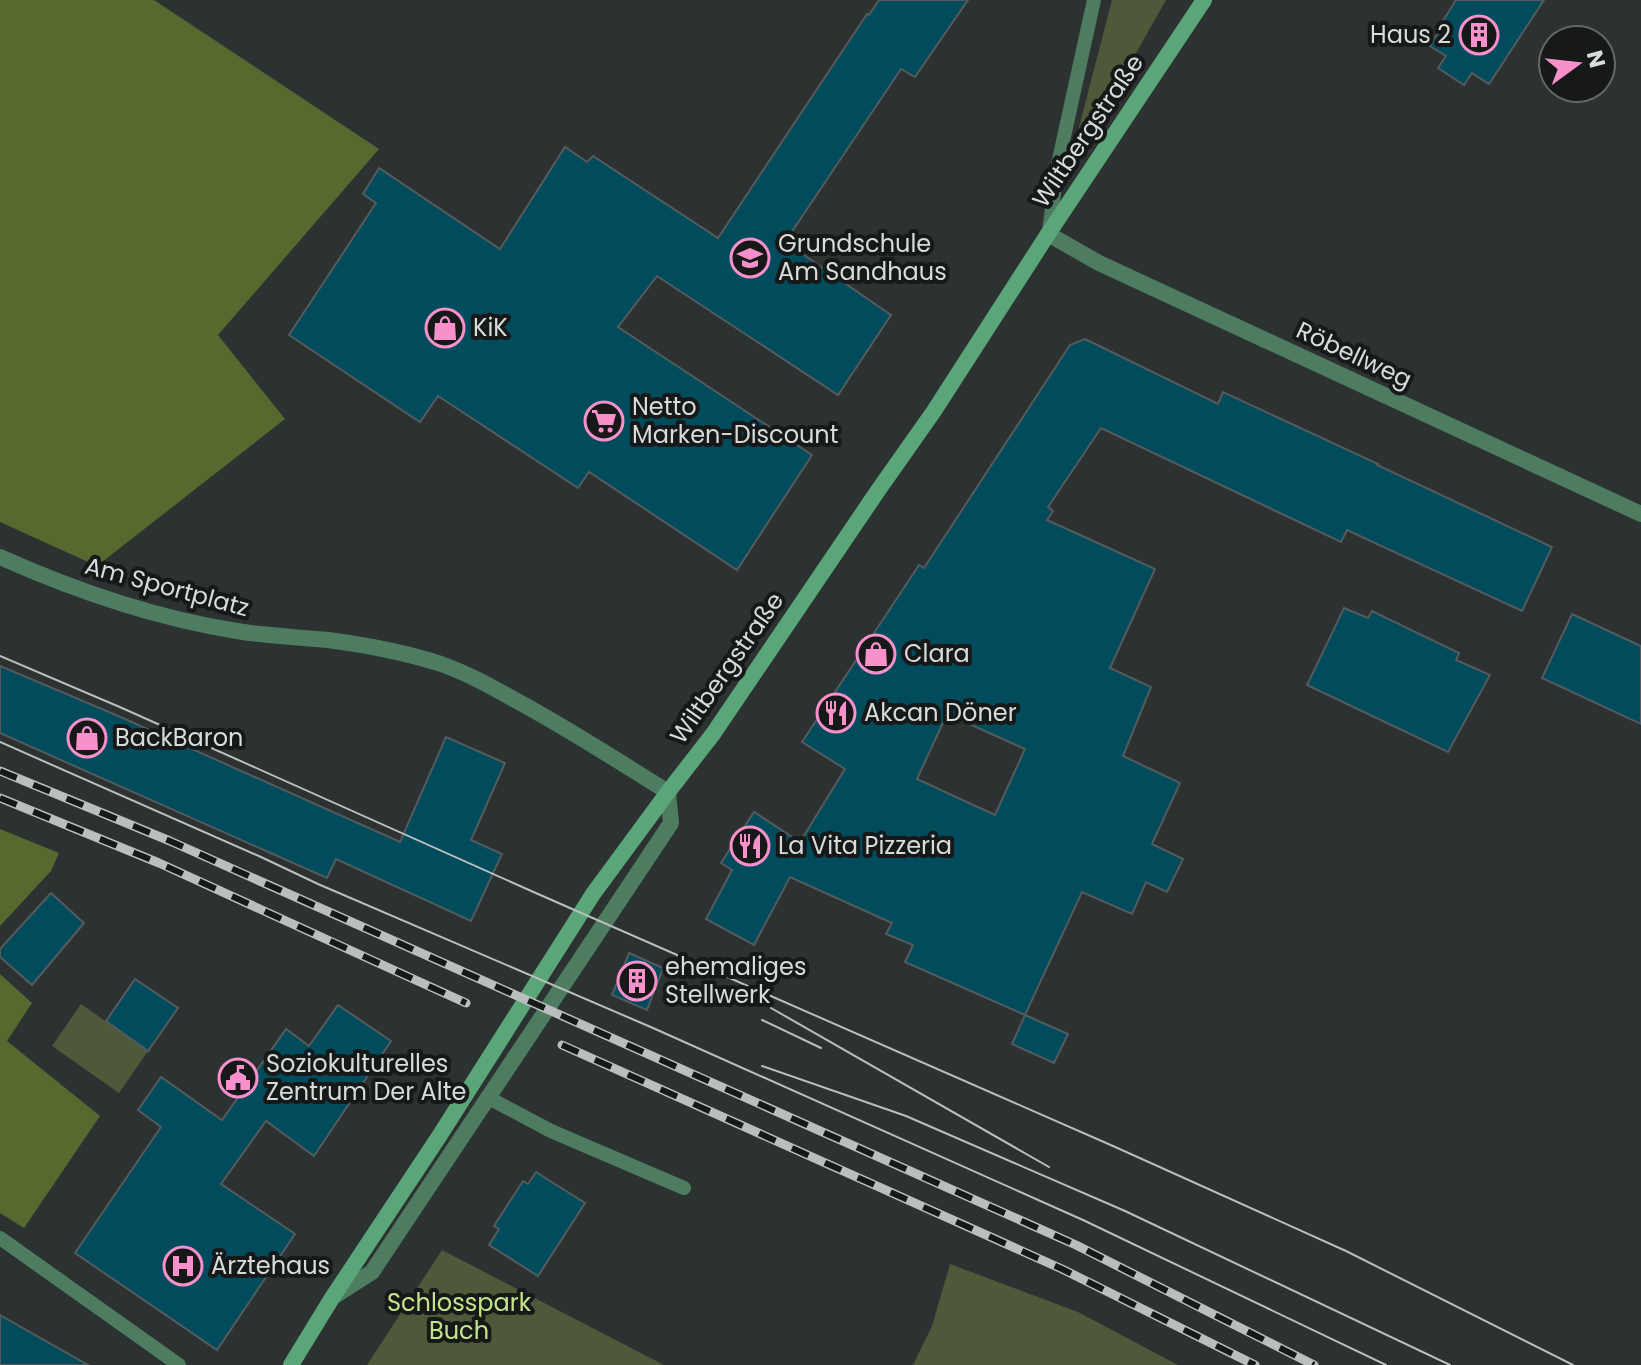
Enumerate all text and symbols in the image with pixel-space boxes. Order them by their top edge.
building icon: Haus 2 [1458,14,1500,56]
place label: Haus 2 [1370,18,1451,51]
north arrow [1537,24,1617,104]
text: N [1579,47,1613,71]
street label: Wiltbergstraße [1024,48,1151,214]
place label: Grundschule Am Sandhaus [778,227,947,288]
school or university icon: Grundschule Am Sandhaus [729,237,771,279]
shop icon: KiK [424,307,466,349]
place label: KiK [473,311,508,344]
street label: Röbellweg [1291,313,1417,396]
place label: Netto Marken-Discount [632,390,838,451]
supermarket icon: Netto Marken-Discount [583,400,625,442]
street label: Am Sportplatz [81,549,253,624]
street label: Wiltbergstraße [662,585,791,750]
shop icon: Clara [855,633,897,675]
place label: Clara [904,637,970,670]
restaurant icon: Akcan Döner [815,692,857,734]
place label: Akcan Döner [864,696,1017,729]
shop icon: BackBaron [66,717,108,759]
place label: BackBaron [115,721,243,754]
restaurant icon: La Vita Pizzeria [729,825,771,867]
place label: La Vita Pizzeria [778,829,952,862]
place label: ehemaliges Stellwerk [665,950,807,1011]
building icon: ehemaliges Stellwerk [616,960,658,1002]
place label: Soziokulturelles Zentrum Der Alte [266,1047,466,1108]
public building icon: Soziokulturelles Zentrum Der Alte [217,1057,259,1099]
hospital icon: Ärztehaus [162,1245,204,1287]
place label: Ärztehaus [211,1249,330,1282]
park label: Schlosspark Buch [387,1286,532,1347]

